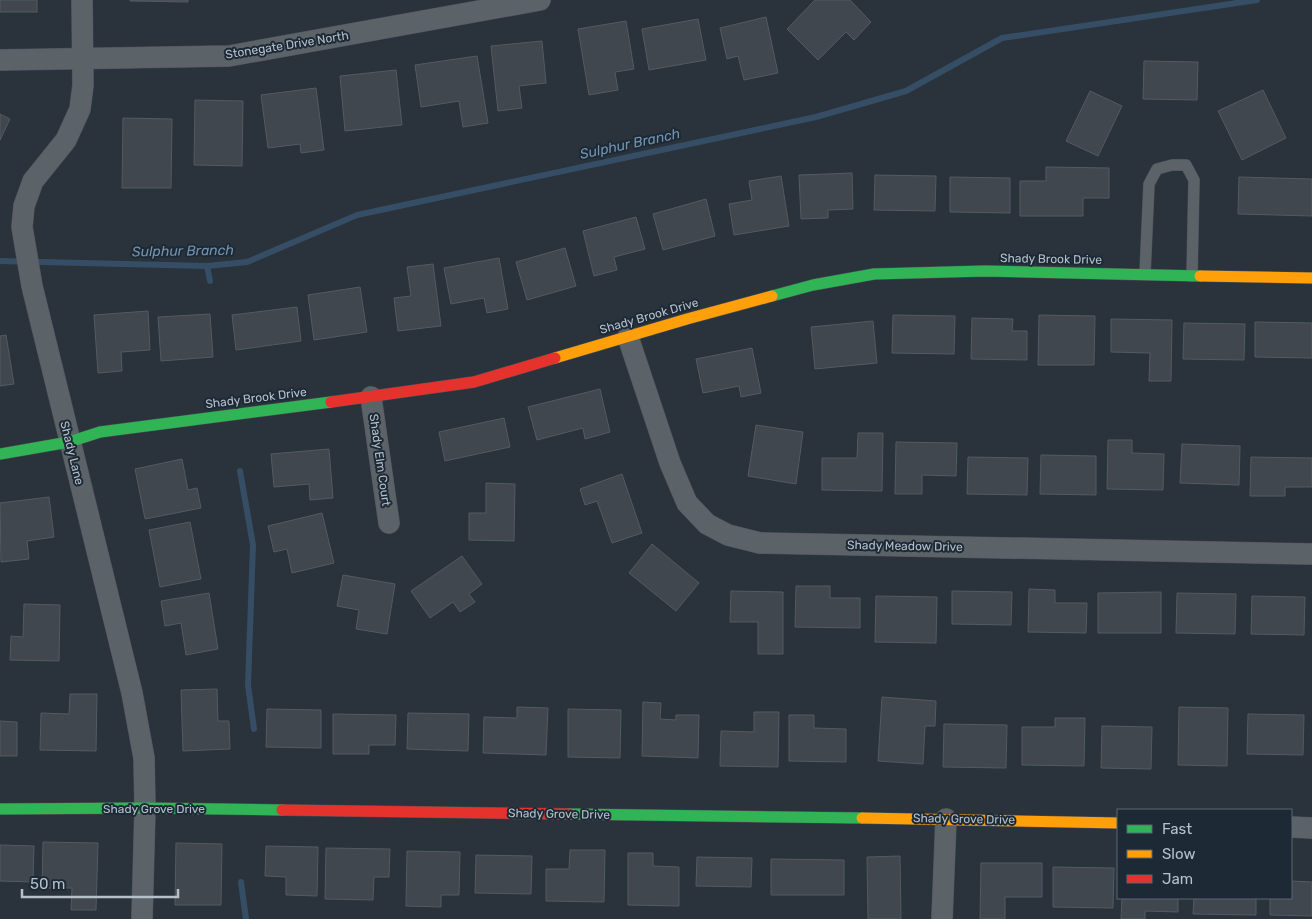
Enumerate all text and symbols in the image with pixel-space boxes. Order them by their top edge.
street label: Stonegate Drive North [224,28,350,62]
water label: Sulphur Branch [578,125,682,163]
water label: Sulphur Branch [132,242,234,260]
street label: Shady Brook Drive [1000,251,1102,267]
street label: Shady Brook Drive [598,295,700,337]
street label: Shady Brook Drive [205,385,308,411]
street label: Shady Elm Court [367,413,393,507]
street label: Shady Lane [57,420,87,487]
street label: Shady Meadow Drive [847,538,963,554]
street label: Shady Grove Drive [103,802,205,816]
street label: Shady Grove Drive [508,806,610,822]
legend [1117,809,1292,899]
street label: Shady Grove Drive [913,811,1015,827]
text: Fast [1162,820,1192,838]
text: Slow [1162,845,1195,863]
scale bar [22,866,179,898]
text: Jam [1162,870,1193,888]
text: 50 m [30,875,65,893]

